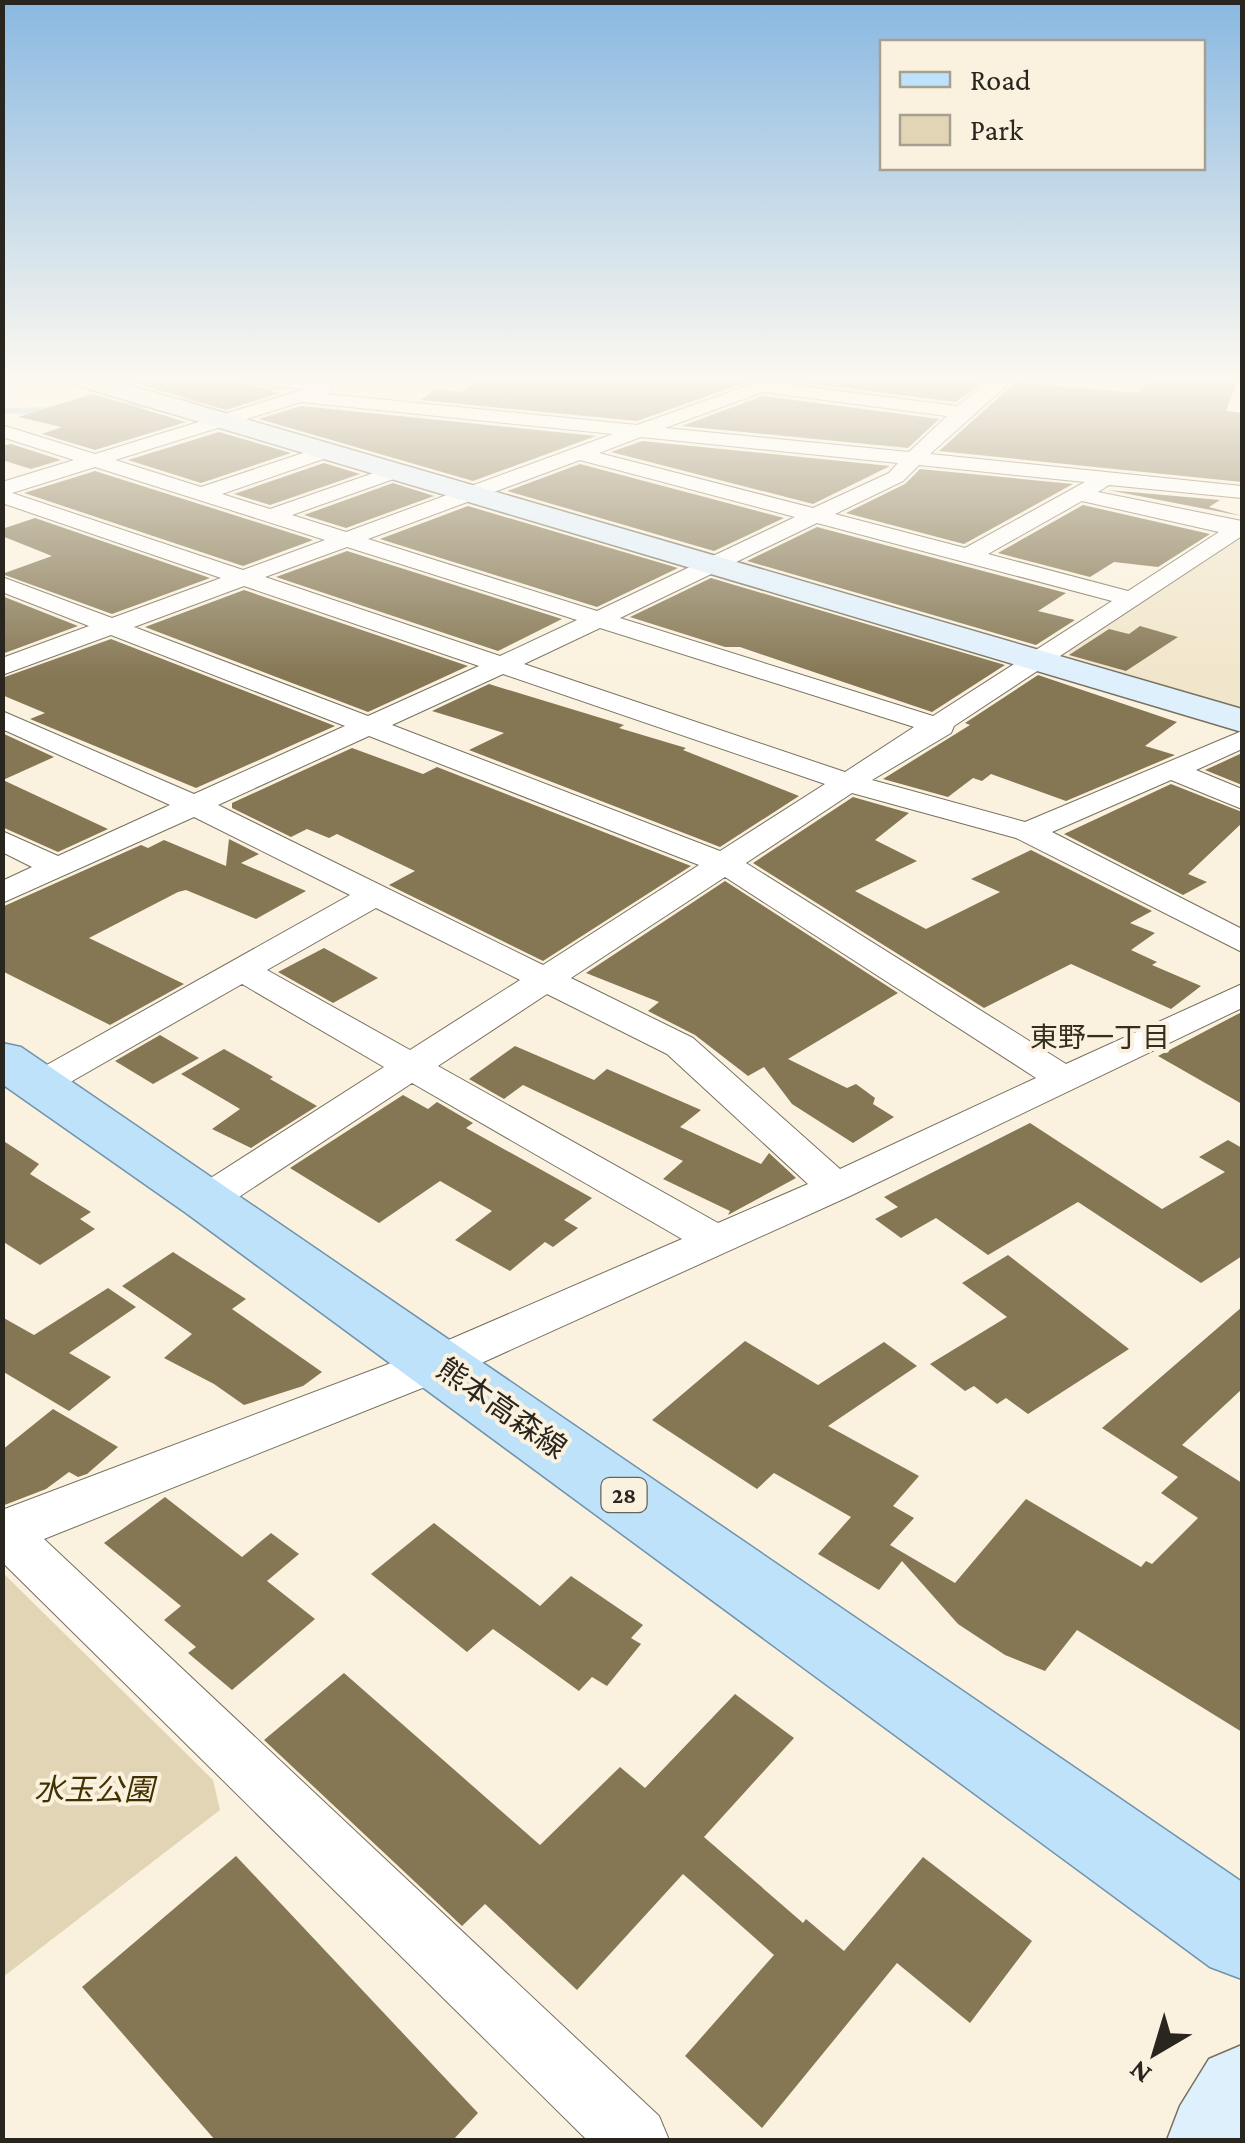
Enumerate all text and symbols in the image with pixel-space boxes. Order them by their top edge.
legend [880,40,1205,170]
text: Road [970,63,1031,96]
text: Park [970,113,1024,146]
district label: 東野一丁目 [1030,1022,1170,1053]
street label: 熊本高森線 [431,1351,573,1465]
road number: 28 [602,1478,646,1512]
park label: 水玉公園 [34,1773,158,1806]
north arrow [1105,2003,1205,2103]
text: N [1123,2054,1157,2090]

